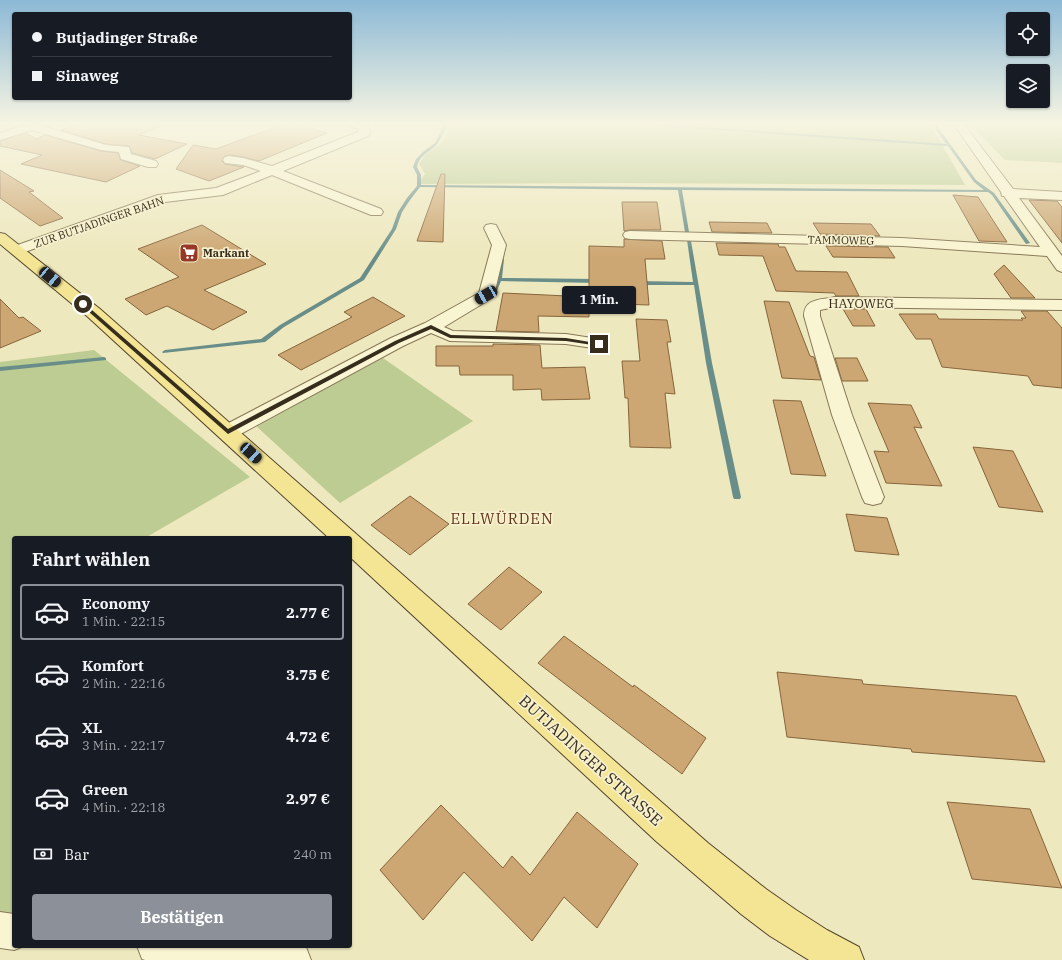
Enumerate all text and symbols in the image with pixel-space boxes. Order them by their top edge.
map controls [1006,12,1050,108]
button: locate [1006,12,1050,56]
text: Butjadinger Straße [56,28,198,47]
button: layers [1006,64,1050,108]
text: Sinaweg [56,66,119,85]
street label: ZUR BUTJADINGER BAHN [32,193,166,251]
street label: TAMMOWEG [808,232,874,248]
supermarket icon: Markant [178,242,200,264]
place label: Markant [203,246,249,260]
car [37,265,63,289]
car [473,284,499,306]
callout: 1 Min. [562,286,636,314]
text: 1 Min. [579,291,619,308]
route start [74,295,92,313]
street label: HAYOWEG [828,295,894,312]
route end [590,335,608,353]
car [238,441,264,465]
district label: ELLWÜRDEN [450,509,554,528]
text: Fahrt wählen [32,548,150,571]
icon: car [34,594,70,630]
text: Economy [82,594,150,613]
text: 2.77 € [286,603,330,622]
text: 1 Min. · 22:15 [82,613,165,630]
icon: car [34,656,70,692]
text: Komfort [82,656,144,675]
text: 3.75 € [286,665,330,684]
text: 2 Min. · 22:16 [82,675,165,692]
street label: BUTJADINGER STRASSE [515,690,667,830]
icon: car [34,718,70,754]
text: XL [82,718,102,737]
text: 4.72 € [286,727,330,746]
text: 3 Min. · 22:17 [82,737,165,754]
icon: car [34,780,70,816]
text: Green [82,780,128,799]
text: 2.97 € [286,789,330,808]
text: 4 Min. · 22:18 [82,799,165,816]
icon: cash [32,843,54,865]
text: Bar [64,845,89,864]
text: 240 m [293,846,332,863]
button: Bestätigen [32,894,332,940]

